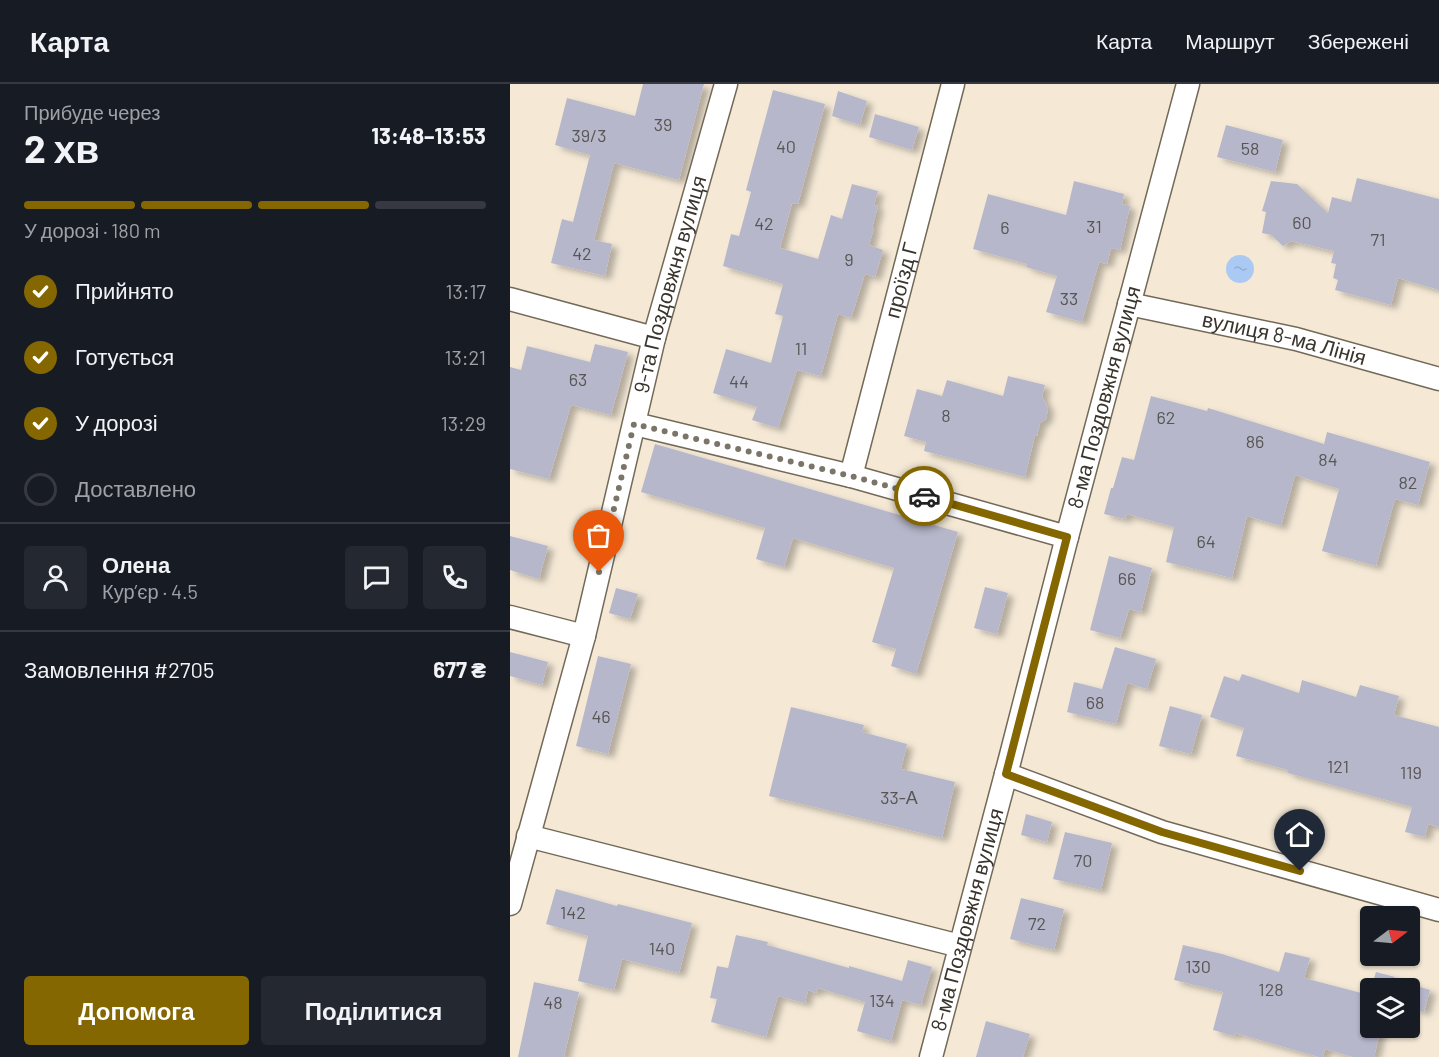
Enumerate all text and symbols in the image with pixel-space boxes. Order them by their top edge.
text: Карта [30,24,109,58]
text: Карта [1096,28,1152,53]
text: Маршрут [1185,28,1275,53]
text: Збережені [1308,28,1409,53]
text: Прибуде через [24,100,160,124]
house number: 39 [654,113,672,135]
text: 13:48–13:53 [371,122,486,148]
text: 2 хв [24,124,99,171]
house number: 39/3 [571,124,607,146]
house number: 40 [776,135,796,157]
house number: 58 [1241,137,1259,159]
street label: 9-та Поздовжня вулиця [627,172,710,395]
house number: 60 [1292,211,1312,233]
house number: 42 [754,212,774,234]
house number: 31 [1086,215,1102,237]
house number: 6 [1000,216,1010,238]
text: У дорозі · 180 m [24,218,161,242]
house number: 71 [1371,228,1385,250]
street label: проїзд Г [879,239,922,321]
house number: 42 [572,242,592,264]
house number: 9 [844,248,854,270]
icon: check [24,275,57,308]
text: Прийнято [75,277,174,303]
text: 13:17 [445,279,486,303]
street label: 8-ма Поздовжня вулиця [1061,283,1145,511]
house number: 33 [1060,287,1078,309]
street label: вулиця 8-ма Лінія [1200,306,1369,369]
house number: 11 [795,337,807,359]
icon: check [24,341,57,374]
text: Готується [75,343,174,369]
text: 13:21 [444,345,486,369]
house number: 63 [569,368,587,390]
house number: 44 [729,370,749,392]
house number: 8 [941,404,951,426]
house number: 62 [1157,406,1175,428]
icon: check [24,407,57,440]
text: У дорозі [75,409,158,435]
text: 13:29 [441,411,486,435]
house number: 86 [1246,430,1264,452]
house number: 84 [1318,448,1338,470]
courier [894,466,954,526]
house number: 82 [1398,471,1418,493]
text: Доставлено [75,475,196,501]
icon: car [908,480,941,513]
pin [573,510,624,572]
icon: bag [582,519,615,552]
house number: 64 [1196,530,1216,552]
button: person [24,546,87,609]
button: chat [345,546,408,609]
button: phone [423,546,486,609]
text: Олена [102,551,170,577]
house number: 66 [1118,567,1136,589]
text: Кур’єр · 4.5 [102,579,198,603]
text: Замовлення #2705 [24,656,214,682]
text: 677 ₴ [433,656,486,682]
house number: 68 [1086,691,1104,713]
house number: 46 [591,705,611,727]
house number: 121 [1327,755,1349,777]
house number: 119 [1400,761,1422,783]
house number: 33-А [880,786,918,808]
street label: 8-ма Поздовжня вулиця [924,805,1007,1034]
pin [1274,809,1325,871]
icon: home [1283,818,1316,851]
house number: 70 [1074,849,1092,871]
house number: 142 [560,901,586,923]
north arrow [1360,906,1420,966]
map controls [1360,906,1420,1038]
house number: 72 [1028,912,1046,934]
house number: 140 [649,937,675,959]
house number: 130 [1185,955,1211,977]
button: Допомога [24,976,249,1045]
button: Поділитися [261,976,486,1045]
house number: 128 [1258,978,1284,1000]
button: layers [1360,978,1420,1038]
house number: 134 [869,989,895,1011]
house number: 48 [543,991,563,1013]

